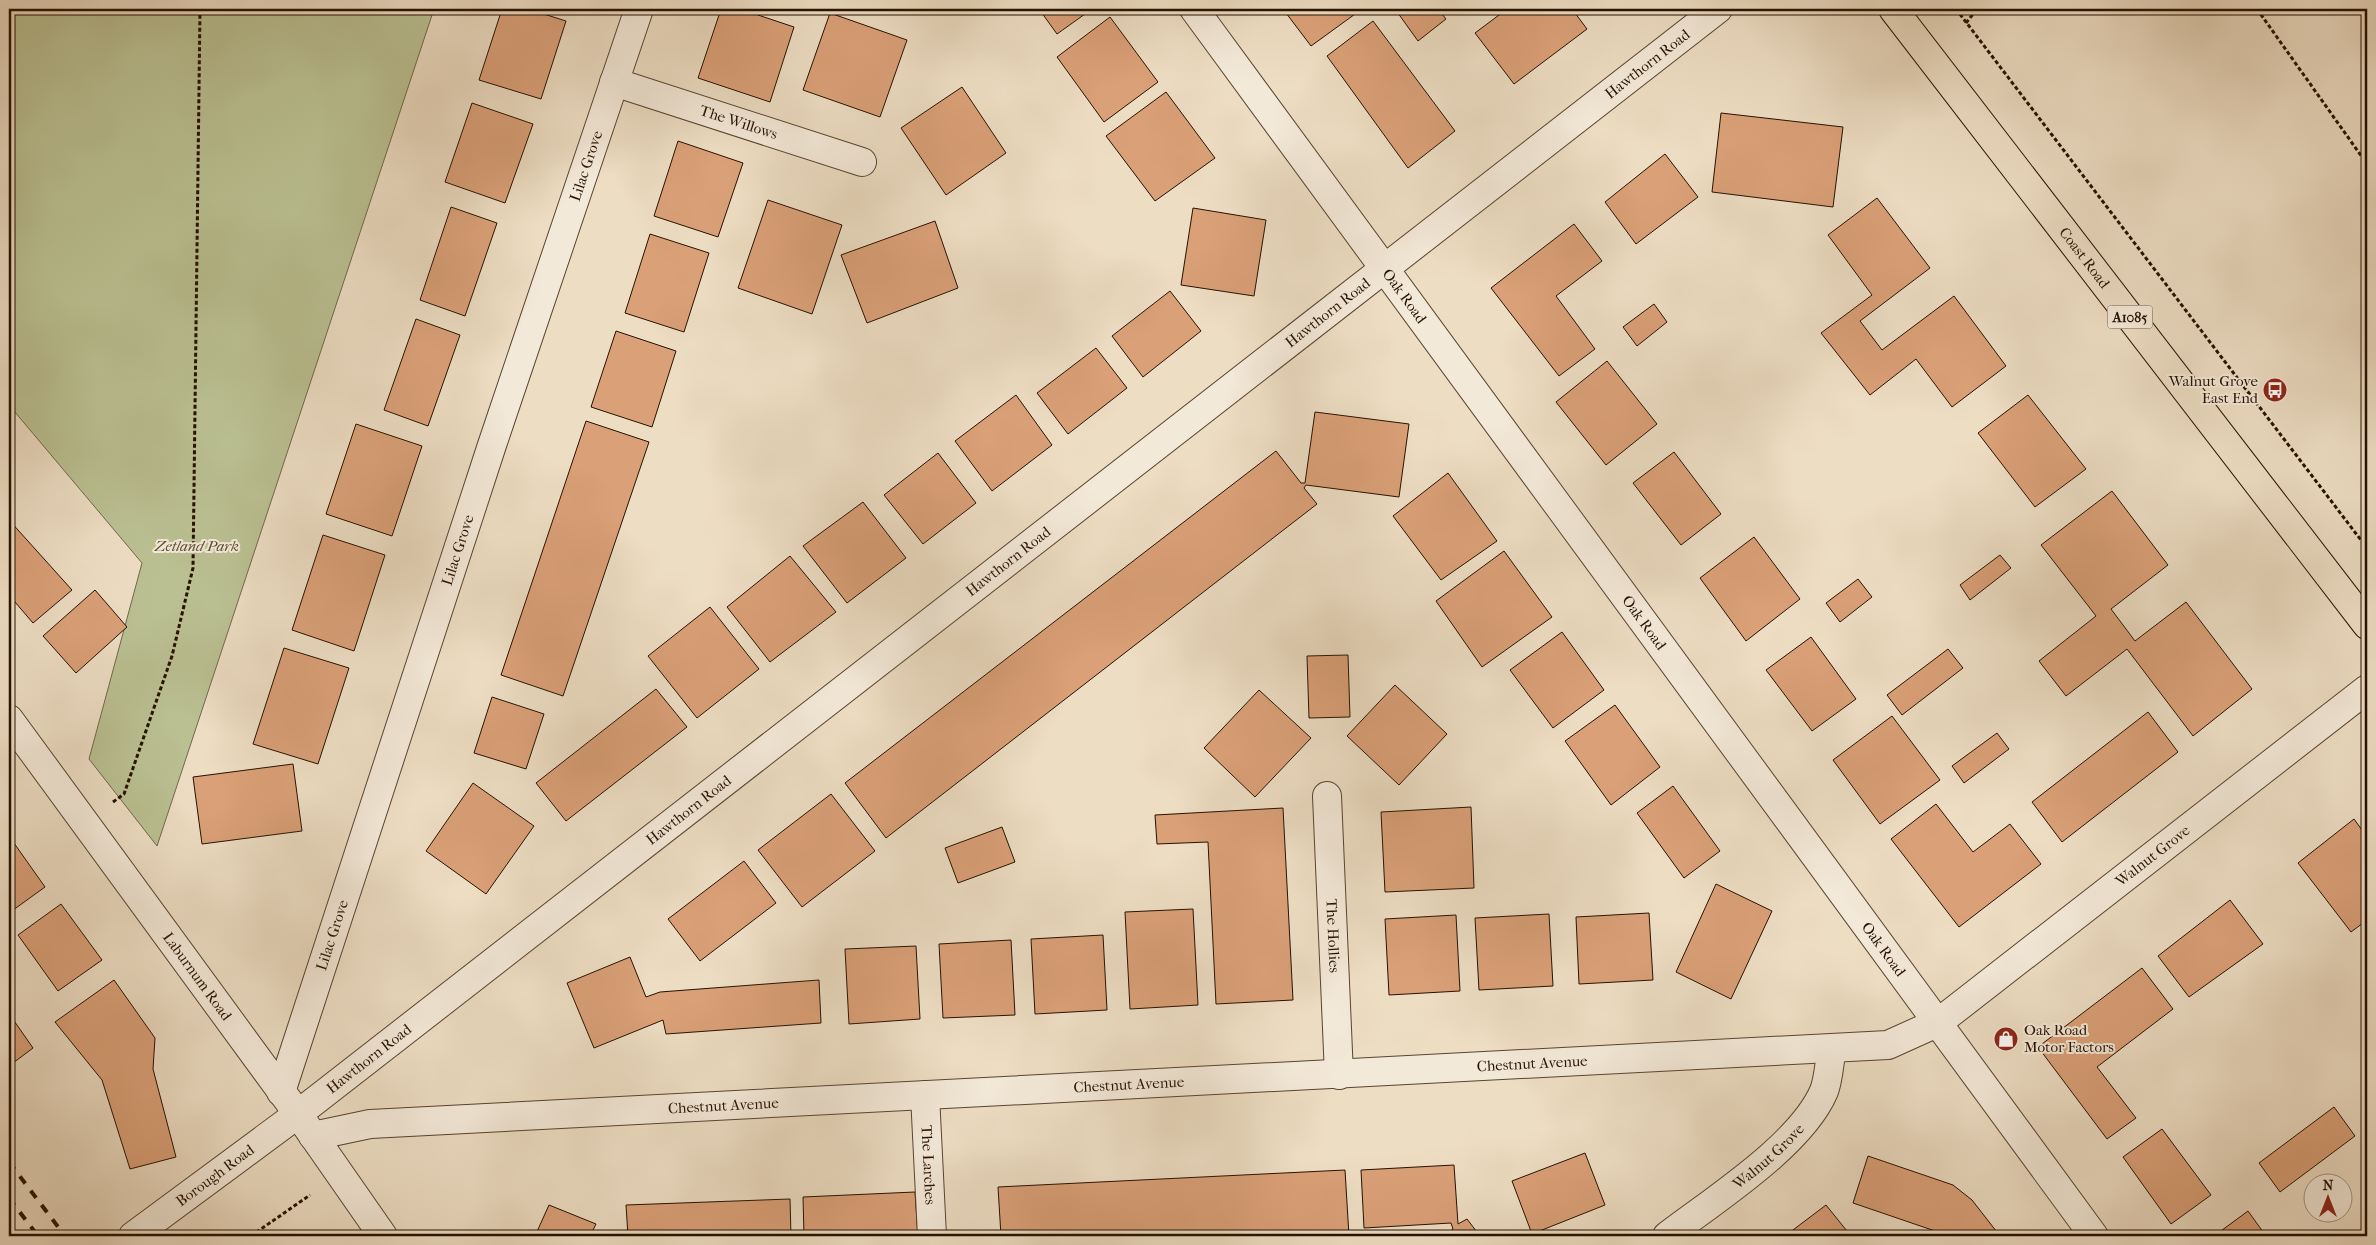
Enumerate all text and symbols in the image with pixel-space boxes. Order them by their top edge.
street label: Hawthorn Road [1601,25,1694,103]
street label: The Willows [697,101,780,143]
street label: Lilac Grove [566,128,606,204]
street label: Coast Road [2055,224,2114,293]
street label: Oak Road [1379,265,1431,328]
street label: Hawthorn Road [1282,274,1374,351]
road number: A1085 [2108,306,2152,328]
place label: Walnut Grove East End [2168,372,2259,407]
bus stop icon: Walnut Grove East End [2262,377,2288,403]
street label: Lilac Grove [438,512,478,588]
street label: Hawthorn Road [962,522,1055,600]
park label: Zetland Park [154,537,239,555]
street label: Oak Road [1618,592,1671,654]
street label: Hawthorn Road [642,771,735,849]
street label: Walnut Grove [2111,821,2194,891]
street label: Lilac Grove [312,897,352,973]
street label: The Hollies [1322,898,1344,974]
street label: Oak Road [1858,918,1910,981]
street label: Laburnum Road [159,929,236,1025]
street label: Hawthorn Road [323,1020,416,1097]
place label: Oak Road Motor Factors [2024,1021,2114,1056]
shop icon: Oak Road Motor Factors [1993,1026,2019,1052]
street label: Chestnut Avenue [1476,1052,1589,1075]
street label: Chestnut Avenue [1073,1073,1185,1096]
street label: Chestnut Avenue [667,1094,780,1117]
street label: Walnut Grove [1728,1120,1808,1194]
street label: The Larches [918,1125,939,1206]
street label: Borough Road [172,1140,258,1210]
north arrow [2304,1172,2354,1222]
text: N [2323,1177,2334,1194]

